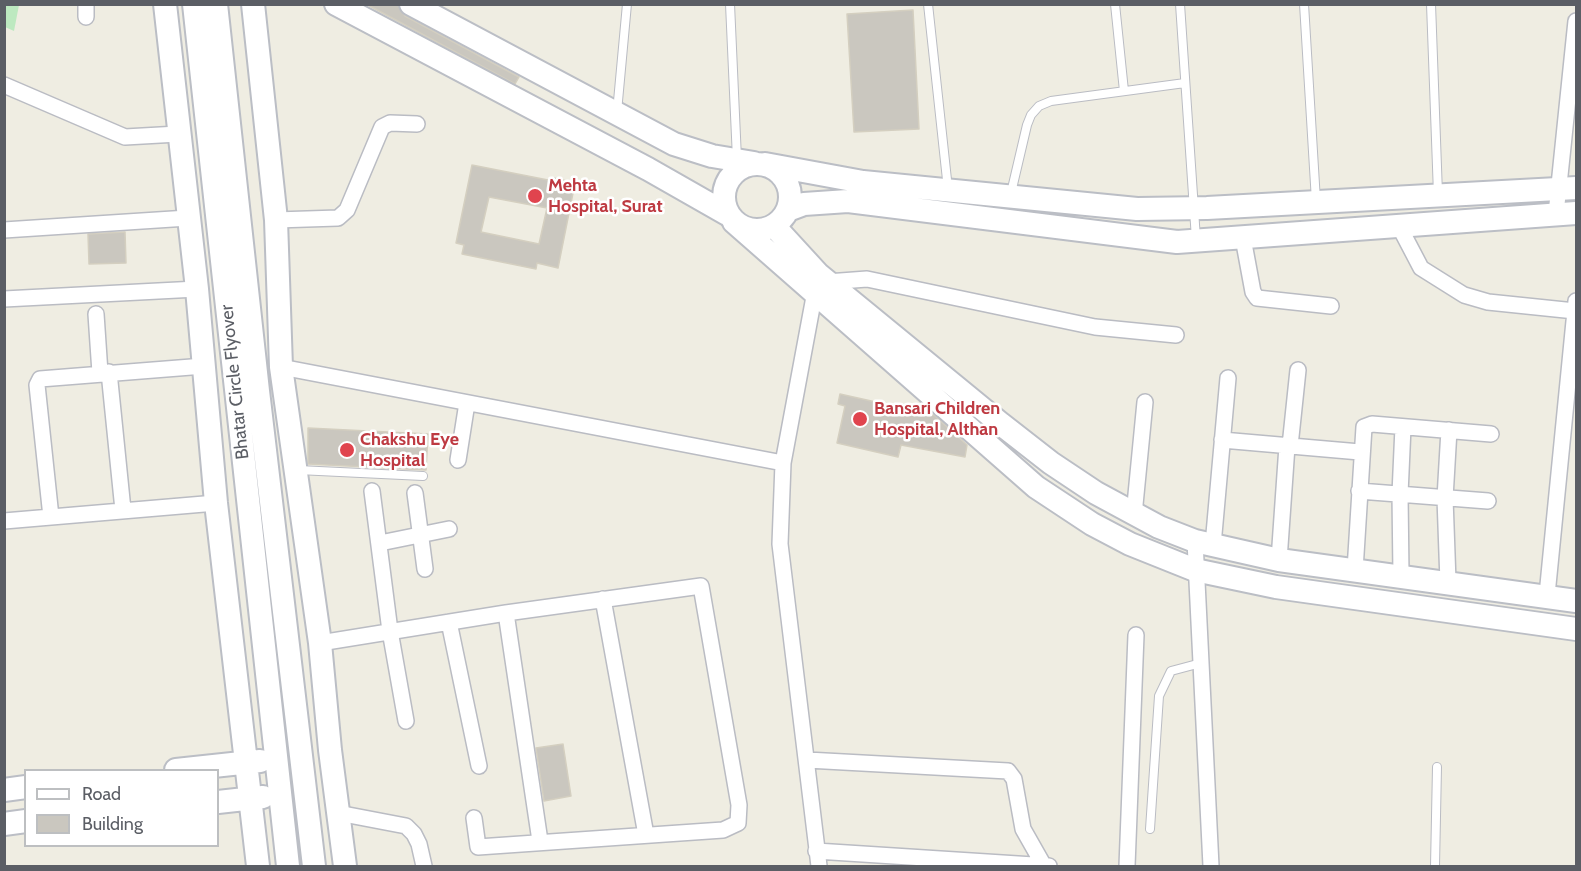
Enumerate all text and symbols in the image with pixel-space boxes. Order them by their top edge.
place label: Mehta Hospital, Surat [548,175,663,218]
marker: Mehta Hospital, Surat [526,187,544,205]
street label: Bhatar Circle Flyover [216,304,254,460]
place label: Bansari Children Hospital, Althan [874,398,1000,440]
marker: Bansari Children Hospital, Althan [851,410,869,428]
place label: Chakshu Eye Hospital [360,429,459,472]
marker: Chakshu Eye Hospital [338,441,356,459]
legend [24,769,219,847]
text: Road [82,783,121,805]
text: Building [82,813,143,835]

